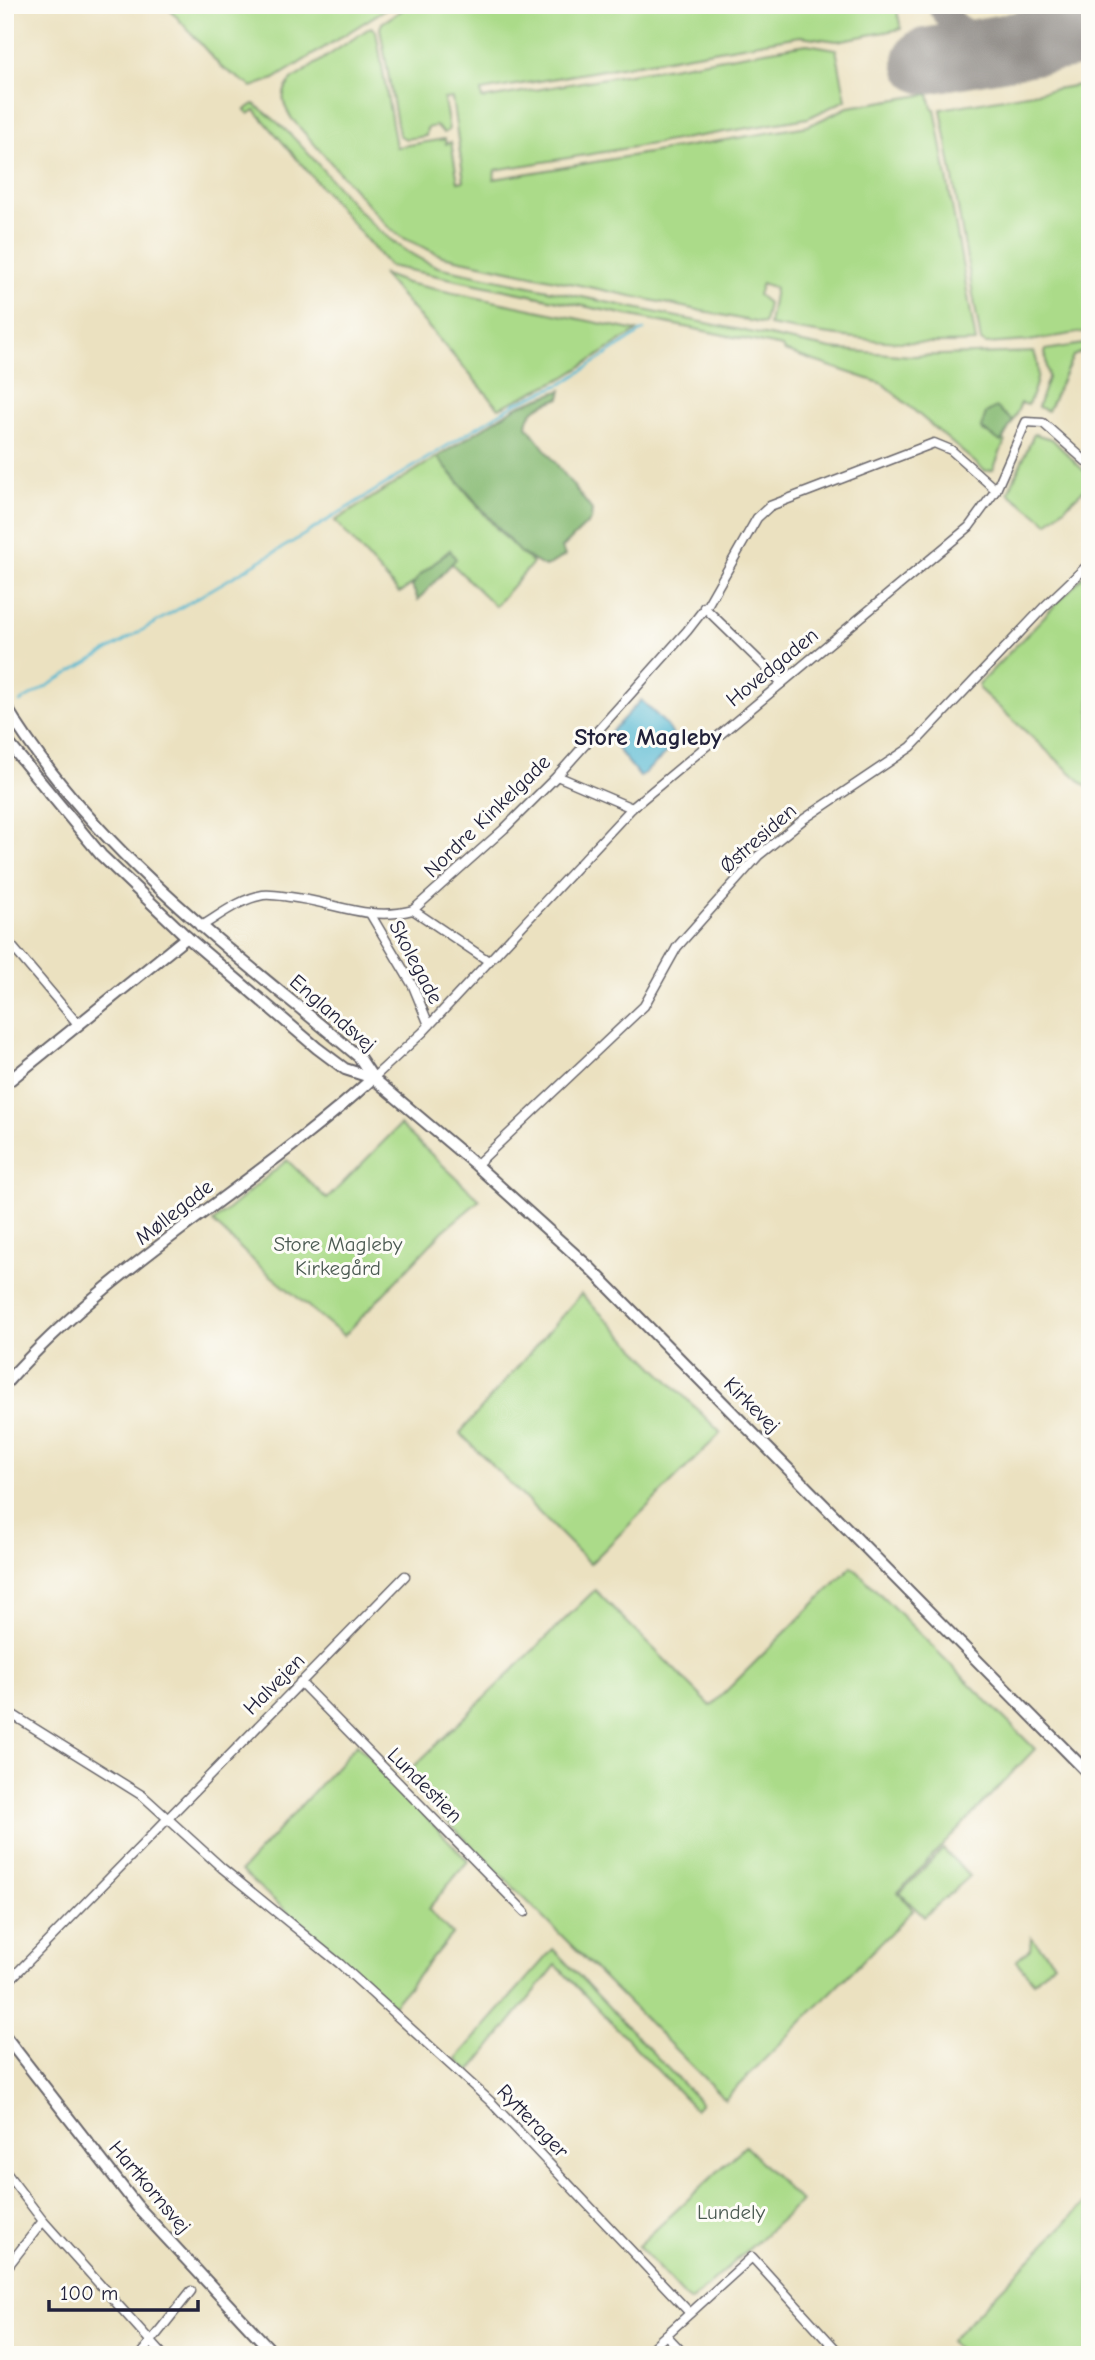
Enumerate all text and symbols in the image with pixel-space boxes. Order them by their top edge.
street label: Hovedgaden [721,623,823,711]
district label: Store Magleby [574,723,722,751]
street label: Nordre Kinkelgade [419,750,555,882]
street label: Østresiden [715,798,801,878]
street label: Skolegade [384,916,448,1008]
street label: Englandsvej [285,969,381,1057]
street label: Møllegade [130,1174,218,1250]
park label: Store Magleby Kirkegård [274,1232,403,1280]
street label: Kirkevej [719,1372,785,1438]
street label: Halvejen [238,1648,310,1720]
street label: Lundestien [383,1743,467,1827]
street label: Rytterager [492,2079,574,2163]
street label: Hartkornsvej [104,2136,196,2238]
park label: Lundely [697,2200,766,2224]
scale bar [49,2269,198,2313]
text: 100 m [60,2281,118,2305]

